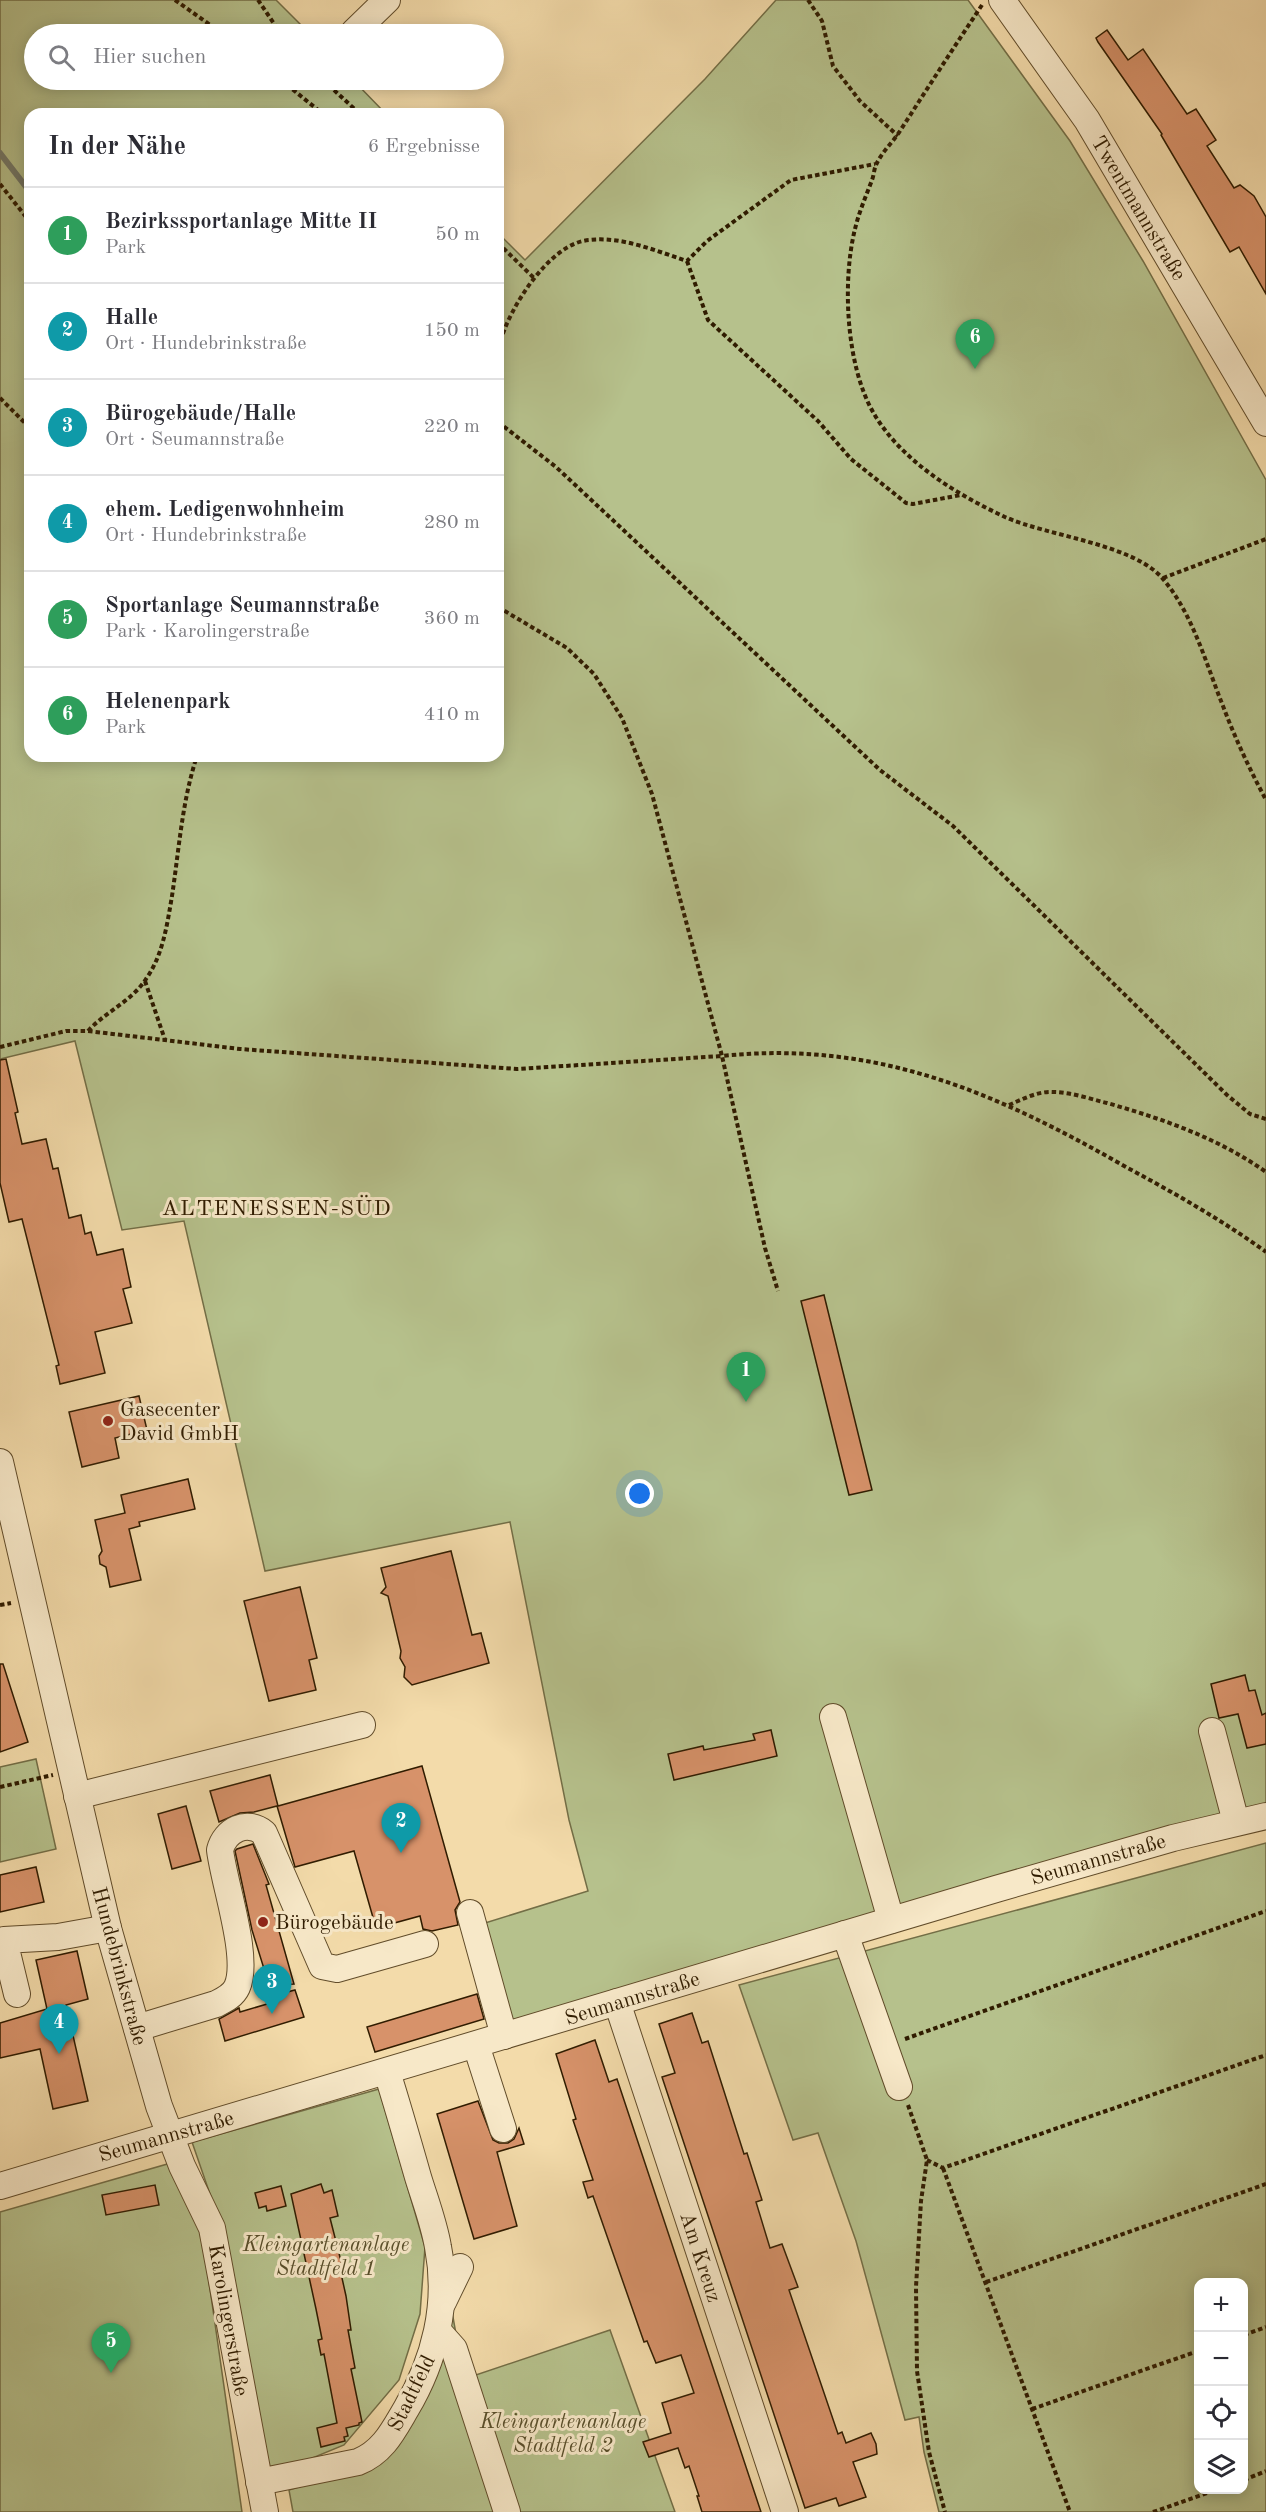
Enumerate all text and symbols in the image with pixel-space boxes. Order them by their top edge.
search box [24,24,504,90]
icon: search [45,41,78,74]
text: Hier suchen [93,46,206,68]
street label: Twentmannstraße [1086,133,1189,285]
text: In der Nähe [48,134,186,160]
text: 6 Ergebnisse [368,137,480,157]
text: Bezirkssportanlage Mitte II [105,211,377,233]
text: 1 [62,225,73,245]
text: 50 m [435,225,480,245]
text: Park [105,238,146,258]
text: Halle [105,307,158,329]
pin: 6 [956,320,994,369]
text: 2 [62,321,73,341]
text: 150 m [424,321,480,341]
text: Ort · Hundebrinkstraße [105,334,306,354]
text: Bürogebäude/Halle [105,403,296,425]
text: 3 [62,417,73,437]
text: 220 m [424,417,480,437]
text: Ort · Seumannstraße [105,430,284,450]
text: ehem. Ledigenwohnheim [105,499,345,521]
text: 4 [62,513,73,533]
text: 280 m [424,513,480,533]
text: Ort · Hundebrinkstraße [105,526,306,546]
text: Sportanlage Seumannstraße [105,595,380,617]
text: 5 [62,609,73,629]
text: 360 m [424,609,480,629]
text: Park · Karolingerstraße [105,622,309,642]
text: Helenenpark [105,691,231,713]
text: 6 [62,705,73,725]
text: 410 m [424,705,480,725]
text: Park [105,718,146,738]
district label: ALTENESSEN-SÜD [162,1195,392,1220]
pin: 1 [726,1352,766,1402]
place label: Gasecenter David GmbH [120,1400,239,1445]
marker: Gasecenter David GmbH [101,1414,115,1428]
your location [625,1479,654,1508]
pin: 2 [382,1804,420,1853]
street label: Seumannstraße [1028,1831,1168,1890]
street label: Hundebrinkstraße [87,1885,150,2048]
place label: Bürogebäude [275,1913,394,1934]
marker: Bürogebäude [256,1915,270,1929]
pin: 3 [252,1964,292,2014]
street label: Seumannstraße [563,1969,702,2030]
pin: 4 [40,2004,78,2054]
street label: Seumannstraße [96,2108,236,2167]
street label: Am Kreuz [675,2210,724,2305]
park label: Kleingartenanlage Stadtfeld 1 [242,2235,409,2280]
street label: Karolingerstraße [204,2243,251,2398]
map controls [1194,2278,1248,2494]
button: + [1194,2278,1248,2332]
pin: 5 [92,2324,130,2373]
button: − [1194,2332,1248,2386]
street label: Stadtfeld [385,2352,440,2435]
button: locate [1194,2386,1248,2440]
park label: Kleingartenanlage Stadtfeld 2 [479,2412,646,2457]
button: layers [1194,2440,1248,2494]

